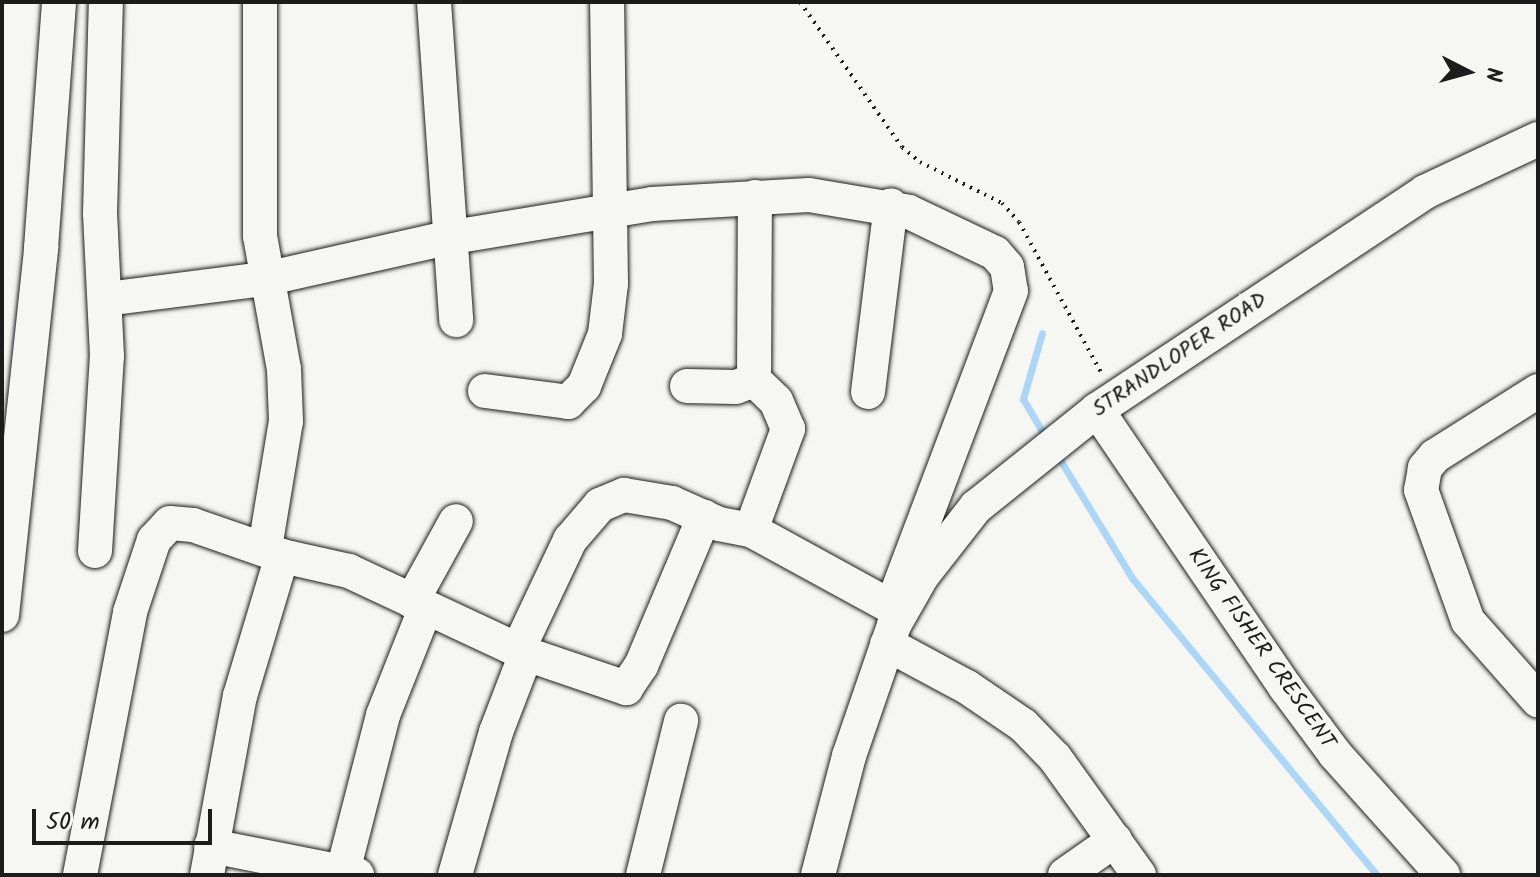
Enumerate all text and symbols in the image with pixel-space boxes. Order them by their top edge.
north arrow [1428,32,1508,112]
text: N [1474,66,1510,83]
street label: STRANDLOPER ROAD [1088,287,1272,423]
street label: KING FISHER CRESCENT [1181,543,1341,755]
scale bar [36,793,216,843]
text: 50 m [46,803,100,842]

